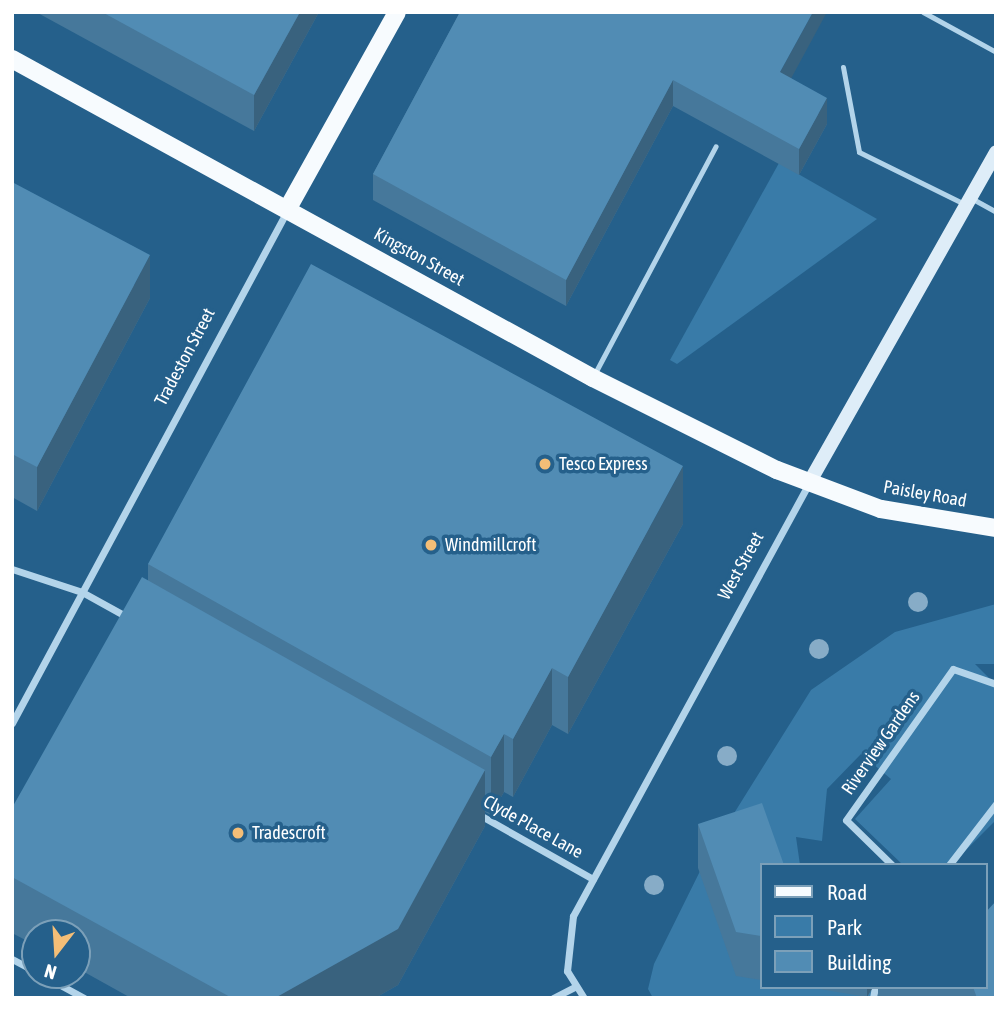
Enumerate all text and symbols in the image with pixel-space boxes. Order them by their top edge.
street label: Kingston Street [370,223,468,291]
street label: Tradeston Street [150,305,220,409]
place label: Tesco Express [559,453,648,475]
marker: Tesco Express [537,456,553,472]
street label: Paisley Road [882,476,968,512]
street label: West Street [714,528,768,604]
place label: Windmillcroft [445,534,536,556]
marker: Windmillcroft [423,537,439,553]
street label: Riverview Gardens [837,687,925,799]
street label: Clyde Place Lane [479,791,587,863]
place label: Tradescroft [252,822,326,844]
marker: Tradescroft [230,825,246,841]
legend [760,863,987,989]
text: Road [827,880,867,904]
text: Park [827,915,862,939]
north arrow [21,919,91,989]
text: Building [827,950,891,974]
text: N [42,960,59,984]

